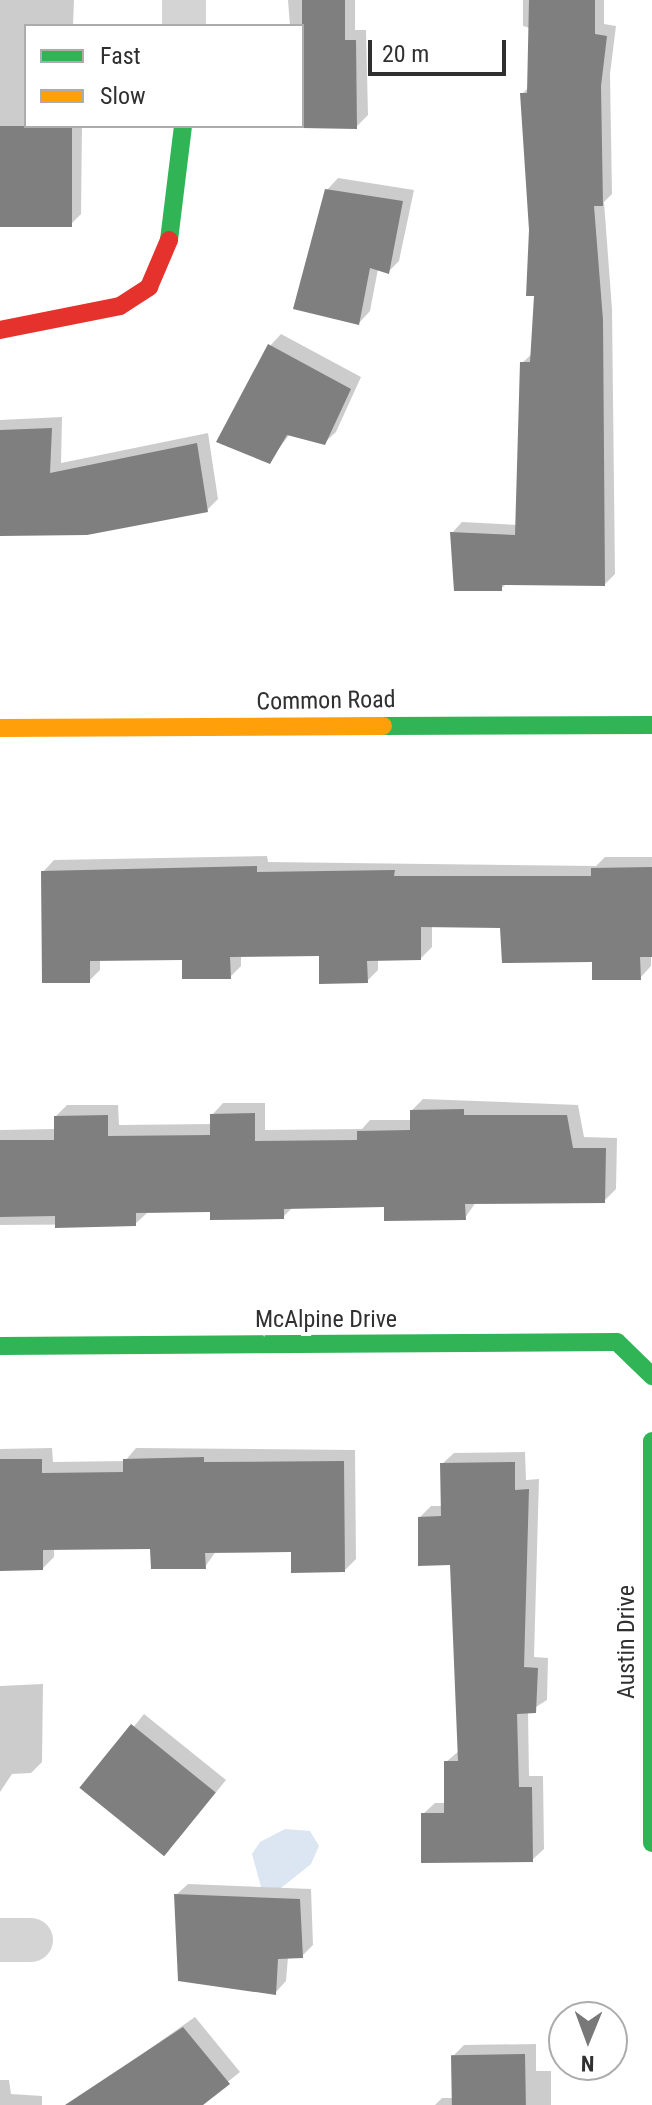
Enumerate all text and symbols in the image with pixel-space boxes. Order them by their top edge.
legend [24,24,304,128]
scale bar [372,24,510,74]
text: 20 m [382,40,429,68]
text: Fast [100,42,141,70]
text: Slow [100,82,146,110]
street label: Common Road [256,685,396,717]
street label: McAlpine Drive [255,1306,397,1334]
street label: Austin Drive [613,1585,641,1699]
north arrow [548,2001,628,2081]
text: N [581,2051,595,2076]

